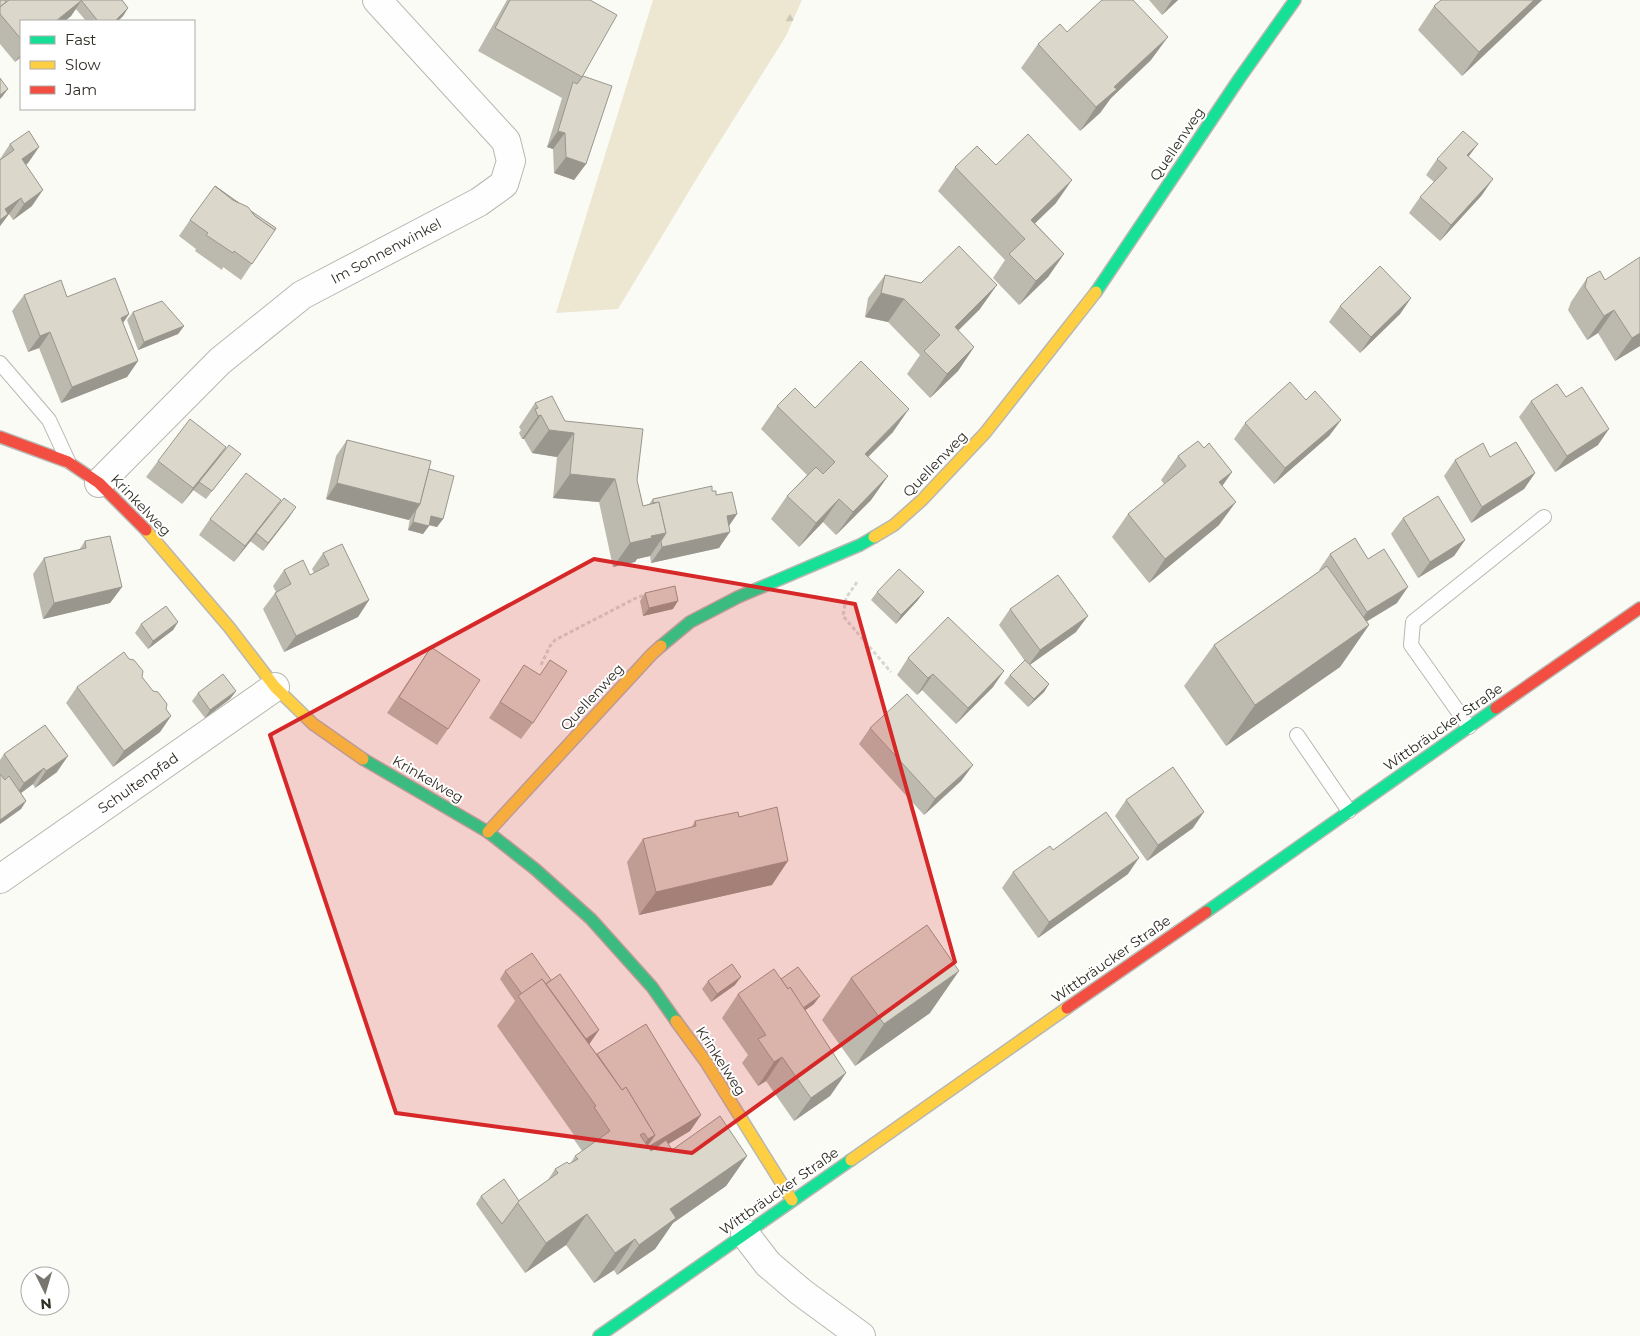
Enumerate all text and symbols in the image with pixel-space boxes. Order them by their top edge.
legend [20,20,195,110]
text: Fast [65,30,96,49]
text: Slow [65,55,101,74]
text: Jam [64,80,97,99]
street label: Quellenweg [1146,104,1208,184]
street label: Im Sonnenwinkel [328,214,444,288]
street label: Quellenweg [899,427,971,501]
street label: Krinkelweg [107,470,175,540]
street label: Quellenweg [556,660,628,734]
street label: Wittbräucker Straße [1380,679,1506,775]
street label: Schultenpfad [94,749,182,817]
street label: Krinkelweg [389,751,467,807]
street label: Wittbräucker Straße [1048,911,1174,1007]
street label: Krinkelweg [692,1023,750,1099]
street label: Wittbräucker Straße [716,1143,842,1239]
north arrow [20,1266,70,1316]
text: N [40,1294,53,1313]

